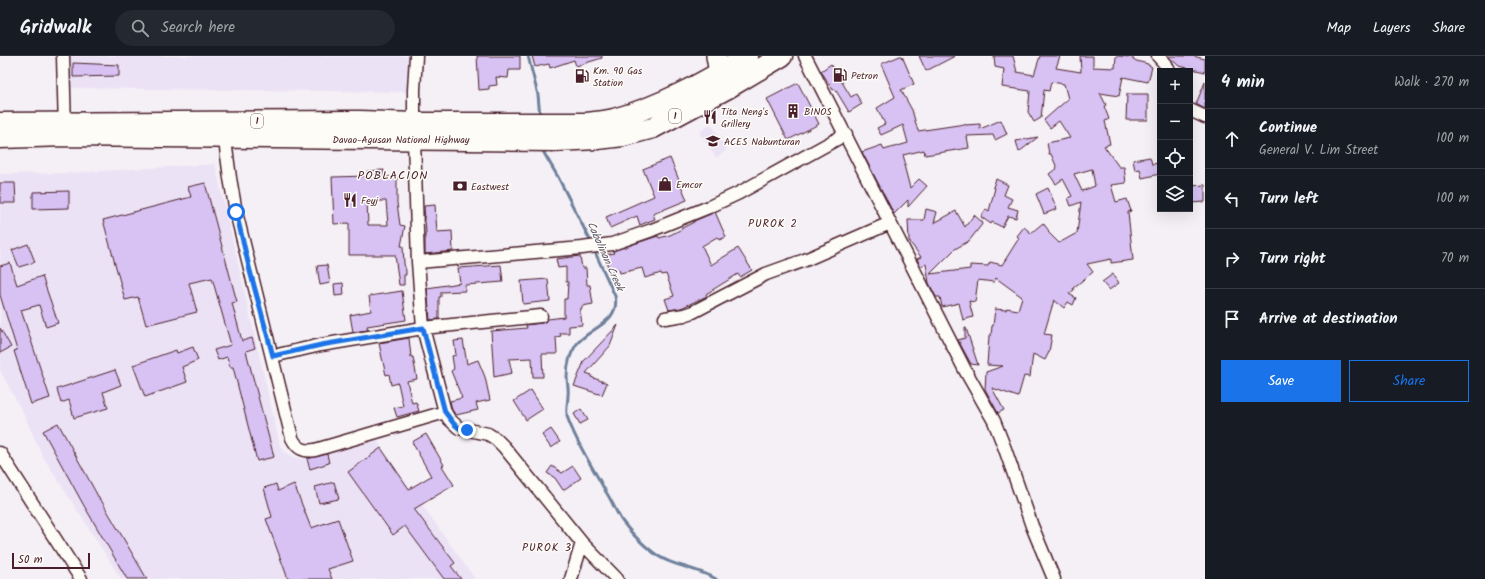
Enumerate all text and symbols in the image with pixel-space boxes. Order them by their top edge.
search box [115,10,395,46]
text: Gridwalk [20,13,91,43]
text: Search here [161,16,235,40]
icon: search [129,17,151,39]
text: Map [1327,17,1351,39]
text: Layers [1373,17,1411,39]
text: Share [1433,17,1465,39]
place label: Km. 90 Gas Station [593,63,643,91]
fuel station icon: Petron [832,67,848,83]
fuel station icon: Km. 90 Gas Station [574,68,590,84]
place label: Petron [851,68,878,84]
map controls [1157,68,1193,212]
button: + [1157,68,1193,104]
text: 4 min [1221,69,1265,96]
text: Walk · 270 m [1394,72,1469,93]
building icon: BINOS [785,103,801,119]
place label: Tita Neng's Grillery [721,104,769,132]
place label: BINOS [804,104,832,120]
button: − [1157,104,1193,140]
road number: 1 [669,109,681,123]
restaurant icon: Tita Neng's Grillery [702,109,718,125]
road number: 1 [251,114,263,128]
text: Continue [1259,116,1317,140]
icon: ahead [1221,128,1243,150]
text: 100 m [1436,128,1469,149]
street label: Davao-Agusan National Highway [332,132,470,148]
school or university icon: ACES Nabunturan [705,133,721,149]
place label: ACES Nabunturan [724,134,800,150]
button: locate [1157,140,1193,176]
text: General V. Lim Street [1259,140,1378,161]
district label: POBLACION [358,166,428,185]
shop icon: Emcor [657,176,673,192]
button: layers [1157,176,1193,212]
place label: Emcor [676,177,703,193]
bank icon: Eastwest [452,178,468,194]
place label: Eastwest [471,179,509,195]
text: Turn left [1259,187,1319,211]
icon: left [1221,188,1243,210]
text: 100 m [1436,188,1469,209]
restaurant icon: Feyj [342,192,358,208]
place label: Feyj [361,193,378,209]
route start [227,203,245,221]
district label: PUROK 2 [748,215,798,233]
water label: Cabalinan Creek [582,219,629,296]
text: Turn right [1259,247,1326,271]
icon: right [1221,248,1243,270]
text: 70 m [1441,248,1469,269]
text: Arrive at destination [1259,307,1398,331]
icon: arrive [1221,308,1243,330]
button: Save [1221,360,1341,402]
button: Share [1349,360,1469,402]
route end [458,421,476,439]
district label: PUROK 3 [522,539,572,557]
scale bar [12,551,90,570]
text: 50 m [18,551,43,569]

